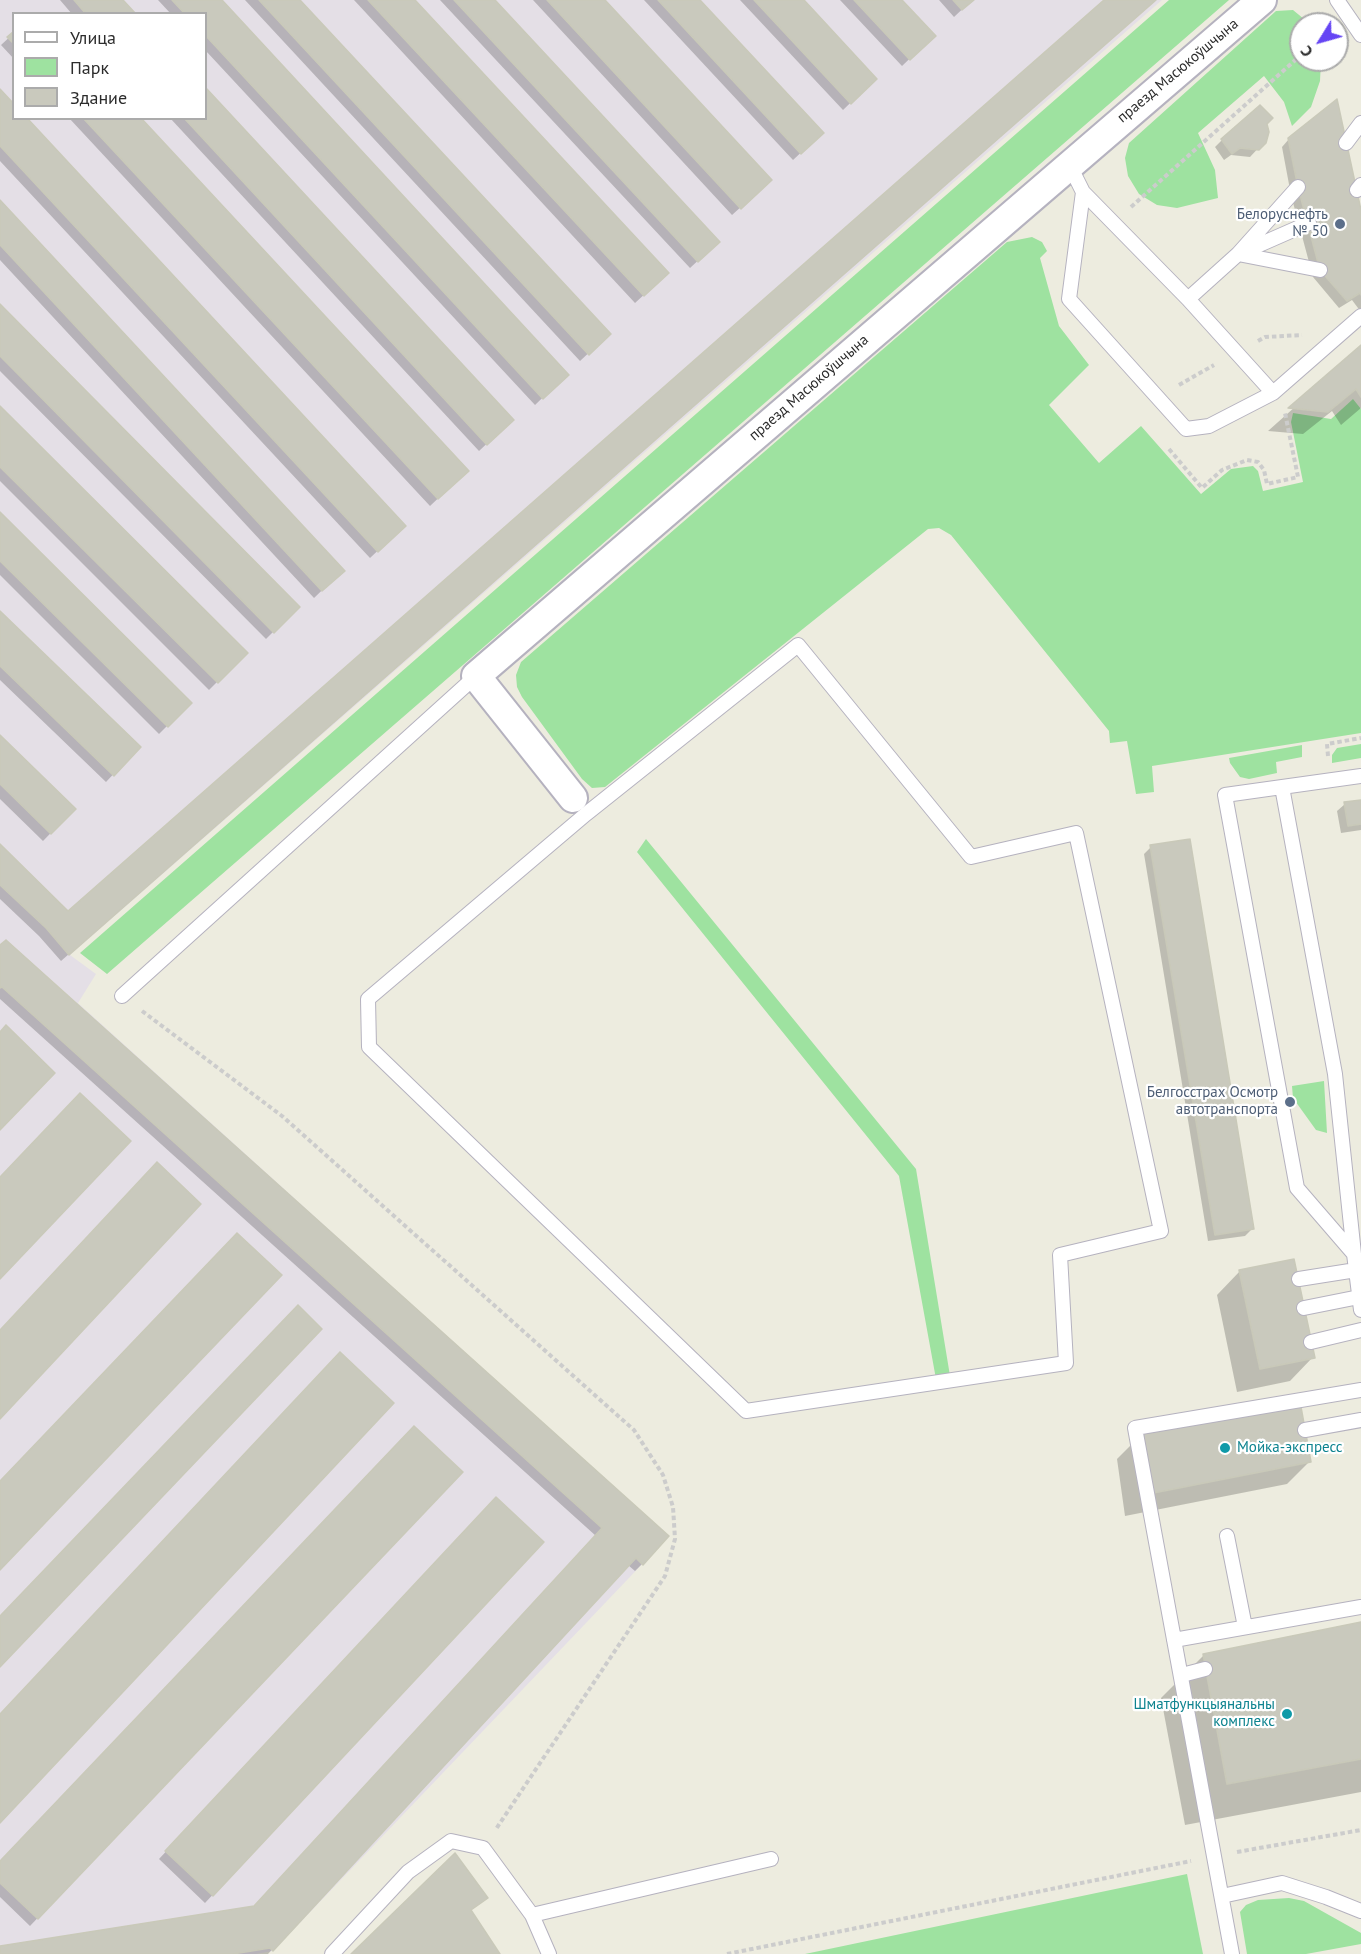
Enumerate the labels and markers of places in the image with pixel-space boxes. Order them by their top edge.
place label: Белоруснефть № 50 [1237,206,1328,241]
marker: Белоруснефть № 50 [1333,217,1347,231]
place label: Белгосстрах Осмотр автотранспорта [1147,1084,1278,1119]
marker: Белгосстрах Осмотр автотранспорта [1283,1095,1297,1109]
place label: Мойка-экспресс [1237,1439,1343,1457]
marker: Мойка-экспресс [1218,1441,1232,1455]
place label: Шматфункцыянальны комплекс [1133,1696,1275,1731]
marker: Шматфункцыянальны комплекс [1280,1707,1294,1721]

